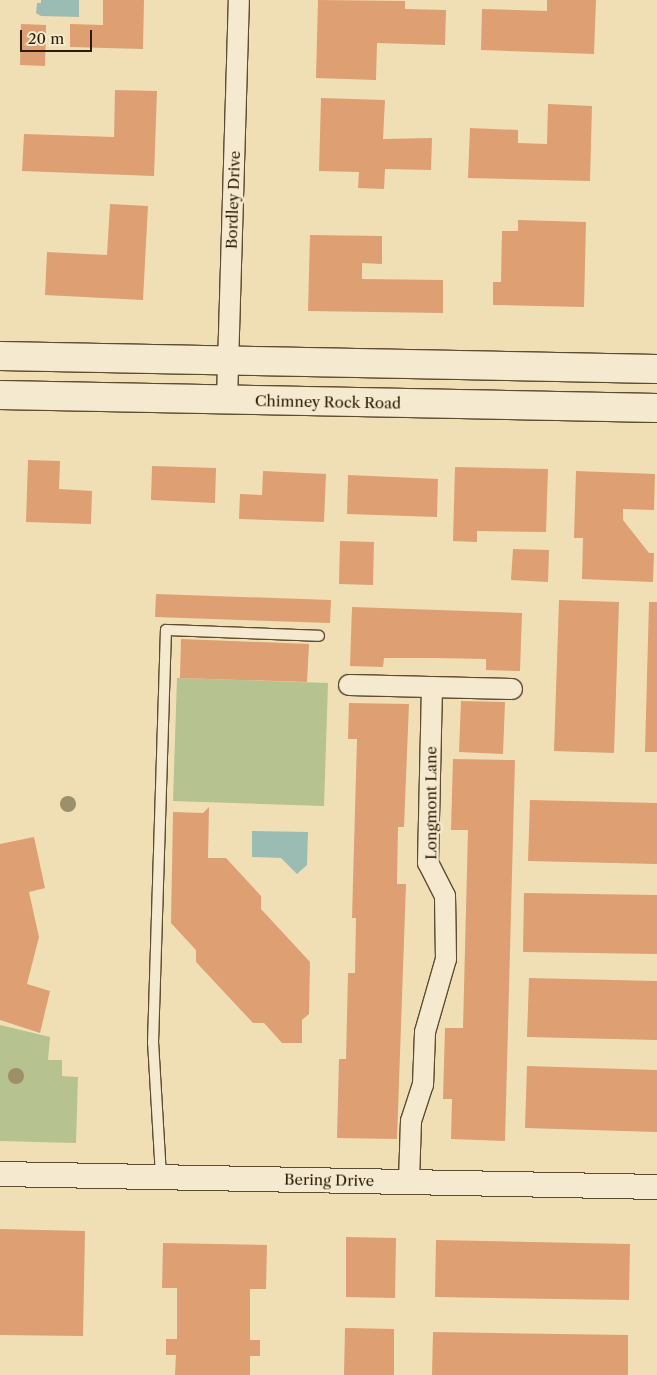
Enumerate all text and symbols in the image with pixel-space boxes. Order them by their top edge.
scale bar [22,20,95,52]
text: 20 m [28,29,64,48]
street label: Bordley Drive [222,150,244,250]
street label: Chimney Rock Road [254,392,402,412]
street label: Longmont Lane [422,746,440,860]
street label: Bering Drive [284,1170,374,1190]

